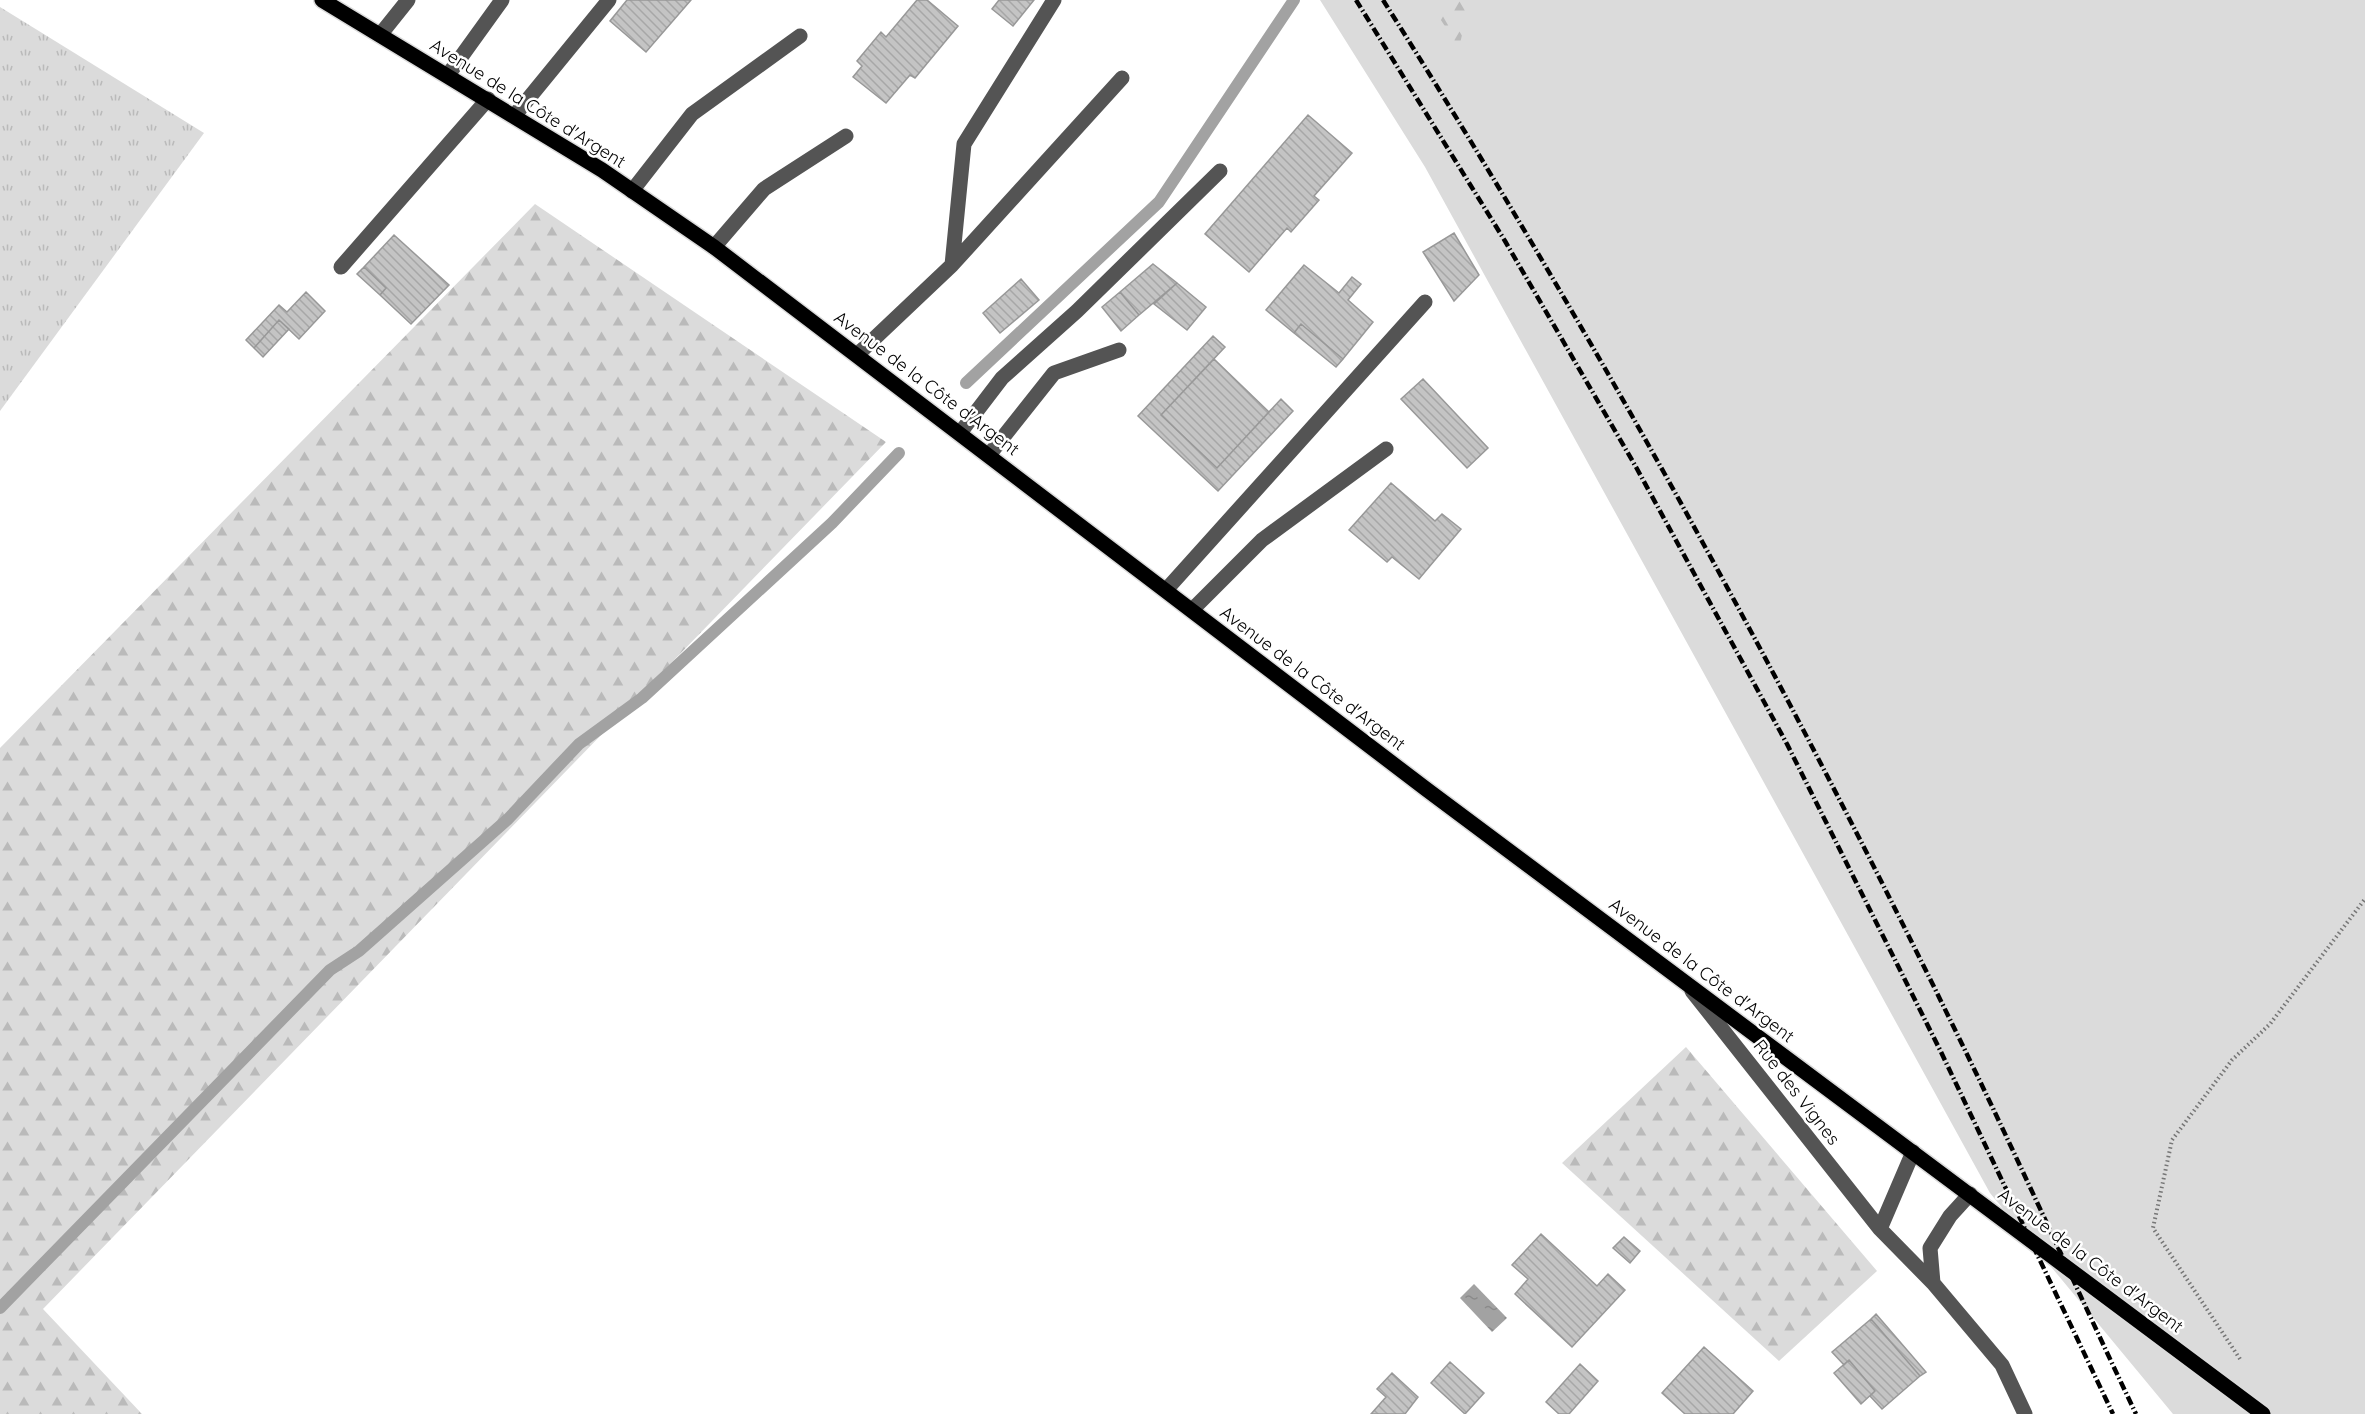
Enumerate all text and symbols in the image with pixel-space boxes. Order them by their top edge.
street label: Avenue de la Côte d'Argent [426,33,630,173]
street label: Avenue de la Côte d'Argent [830,306,1024,460]
street label: Avenue de la Côte d'Argent [1216,601,1410,755]
street label: Avenue de la Côte d'Argent [1605,893,1799,1047]
street label: Rue des Vignes [1749,1035,1845,1149]
street label: Avenue de la Côte d'Argent [1994,1183,2188,1337]

